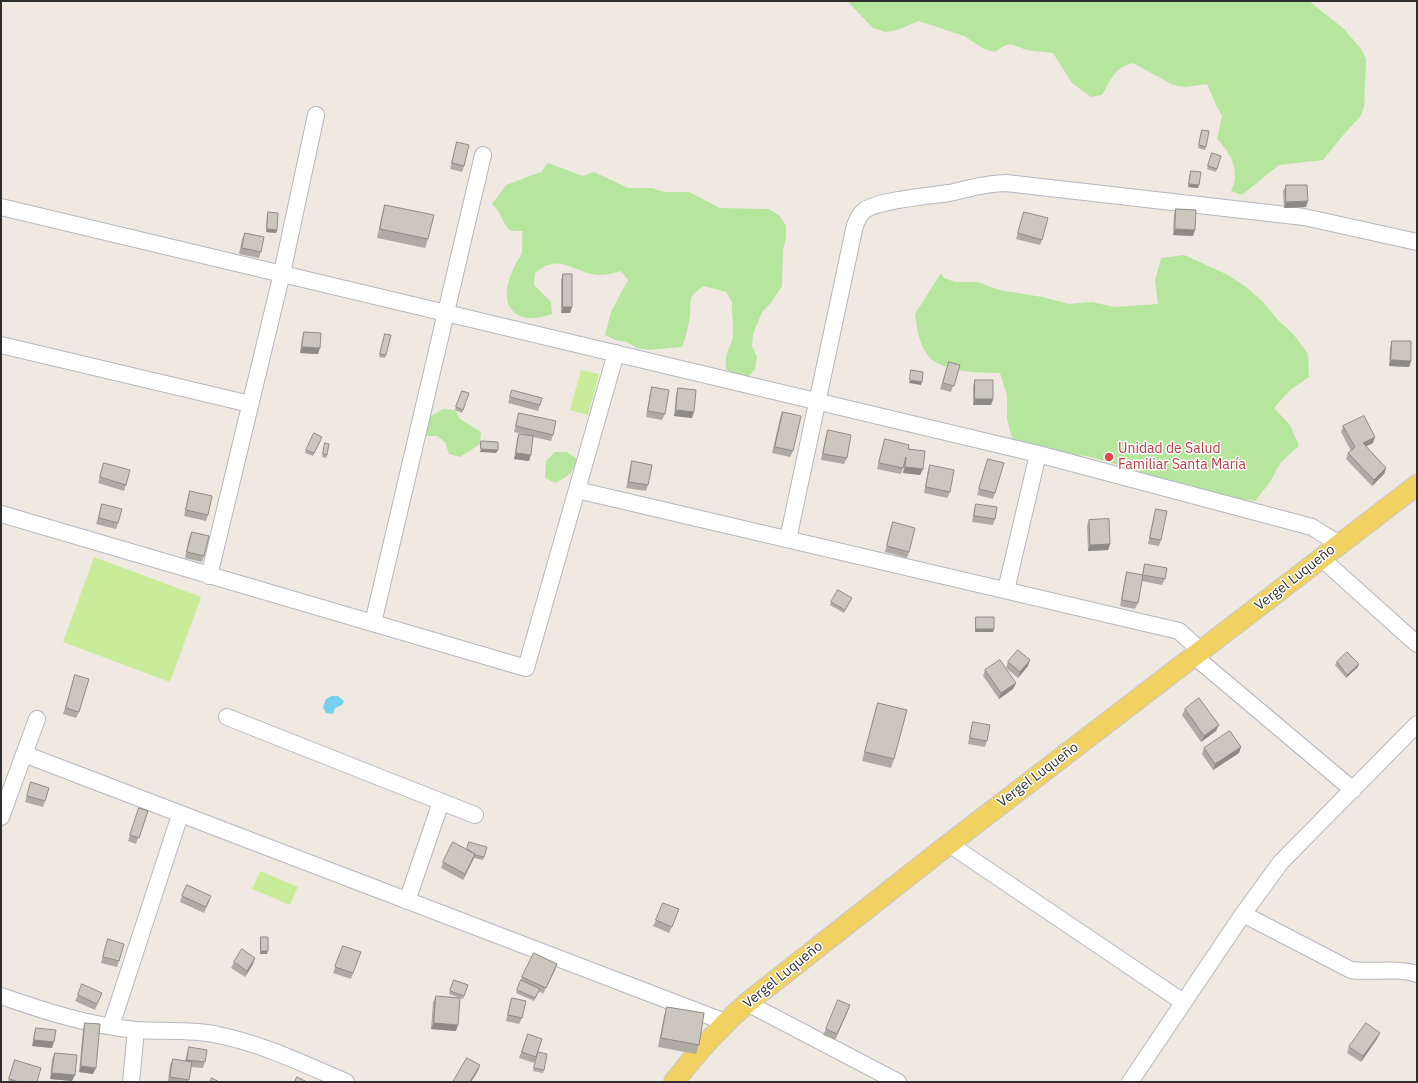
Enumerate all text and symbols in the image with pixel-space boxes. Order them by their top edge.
place label: Unidad de Salud Familiar Santa María [1118,441,1246,474]
marker: Unidad de Salud Familiar Santa María [1103,451,1115,463]
street label: Vergel Luqueño [1252,541,1338,615]
street label: Vergel Luqueño [994,739,1082,811]
street label: Vergel Luqueño [740,938,826,1012]

